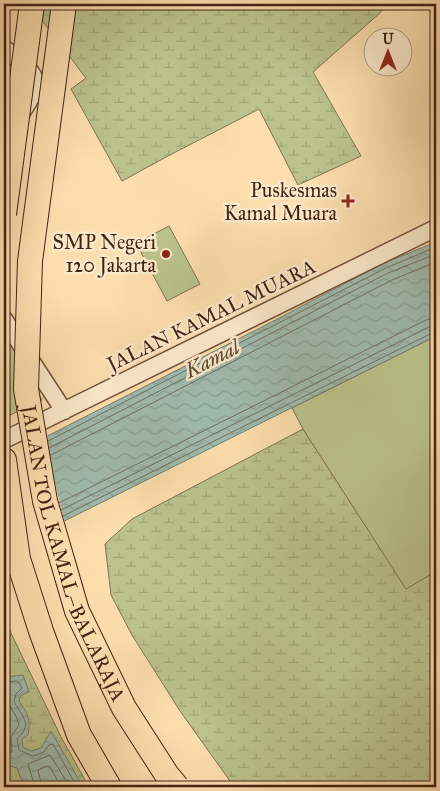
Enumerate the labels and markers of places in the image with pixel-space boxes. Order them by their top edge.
place label: Puskesmas Kamal Muara [224,178,338,225]
marker: Puskesmas Kamal Muara [341,194,355,208]
place label: SMP Negeri 120 Jakarta [53,230,157,278]
marker: SMP Negeri 120 Jakarta [160,248,172,260]

